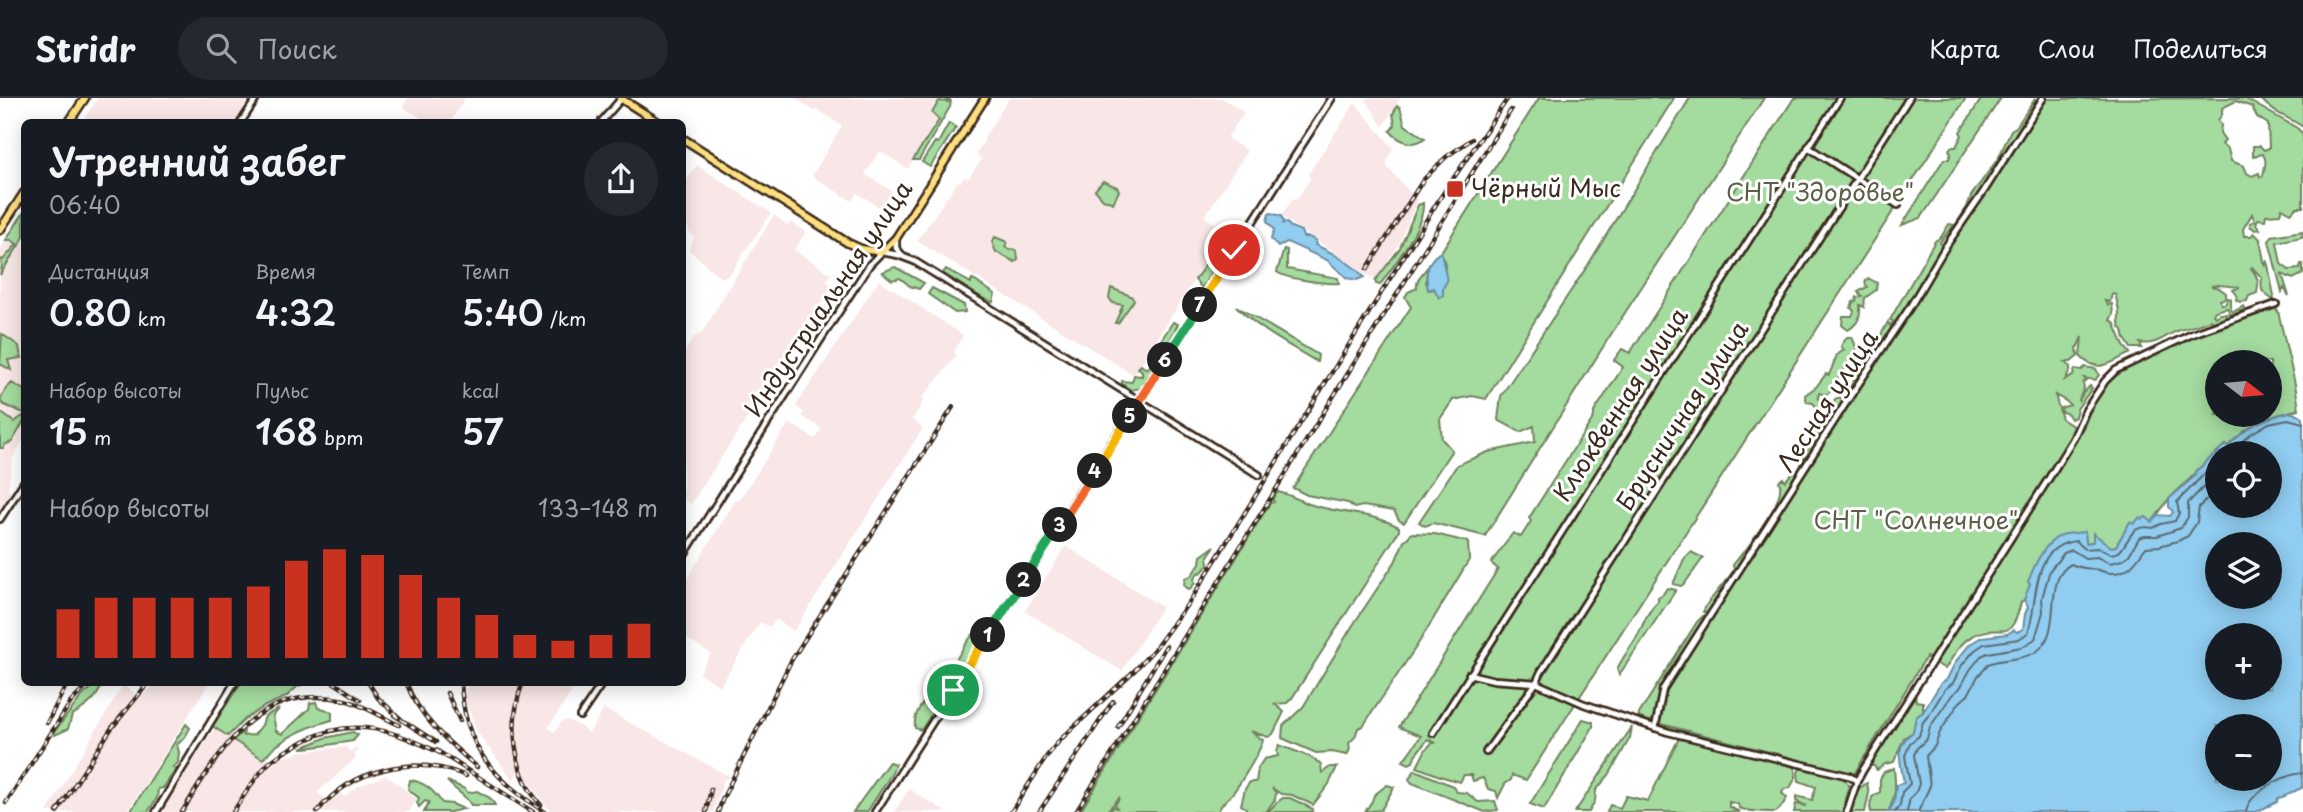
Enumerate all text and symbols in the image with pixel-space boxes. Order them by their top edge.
search box [178,17,668,80]
text: Stridr [35,23,136,73]
icon: search [202,29,240,67]
text: Поиск [258,29,337,68]
text: Карта [1929,30,2000,66]
text: Слои [2038,30,2095,66]
text: Поделиться [2133,30,2268,66]
text: Утренний забег [49,132,345,189]
button: share [584,142,658,216]
place label: Чёрный Мыс [1471,169,1621,205]
street label: Индустриальная улица [735,173,920,423]
park label: СНТ "Здоровье" [1726,173,1914,209]
marker: Чёрный Мыс [1445,179,1465,199]
text: 06:40 [49,187,121,222]
pin [1204,220,1264,280]
icon: check [1215,231,1253,269]
text: Дистанция [49,257,150,285]
text: Время [255,257,316,285]
text: Темп [462,257,510,285]
text: 0.80 [49,285,131,338]
text: 4:32 [255,285,336,338]
text: 5:40 [462,285,544,338]
pin: 7 [1182,288,1218,322]
text: 7 [1194,290,1205,318]
street label: Клюквенная улица [1543,300,1696,508]
text: km [131,304,166,332]
text: /km [544,304,586,332]
street label: Брусничная улица [1606,313,1756,517]
street label: Лесная улица [1767,322,1886,478]
pin: 6 [1148,342,1182,378]
text: 6 [1158,345,1171,373]
north arrow [2205,350,2282,427]
map controls [2205,350,2282,791]
text: Набор высоты [49,376,182,404]
text: Пульс [255,376,309,404]
text: kcal [462,376,500,404]
pin: 5 [1112,398,1148,434]
text: 5 [1123,401,1136,429]
text: 15 [49,404,88,457]
text: 168 [255,404,318,457]
text: 57 [462,404,504,457]
text: m [88,423,111,451]
text: bpm [318,423,364,451]
button: locate [2205,441,2282,518]
pin: 4 [1078,454,1112,488]
text: 4 [1088,456,1101,484]
text: Набор высоты [49,490,210,525]
text: 133–148 m [538,490,658,525]
park label: СНТ "Солнечное" [1814,501,2018,537]
pin: 3 [1042,508,1078,542]
text: 3 [1053,510,1066,538]
button: layers [2205,532,2282,609]
pin: 2 [1006,562,1042,598]
text: 2 [1017,565,1030,593]
pin: 1 [970,618,1006,652]
text: 1 [983,620,992,648]
button: + [2205,623,2282,700]
pin [923,660,983,720]
icon: arrive [934,671,972,709]
button: − [2205,714,2282,791]

